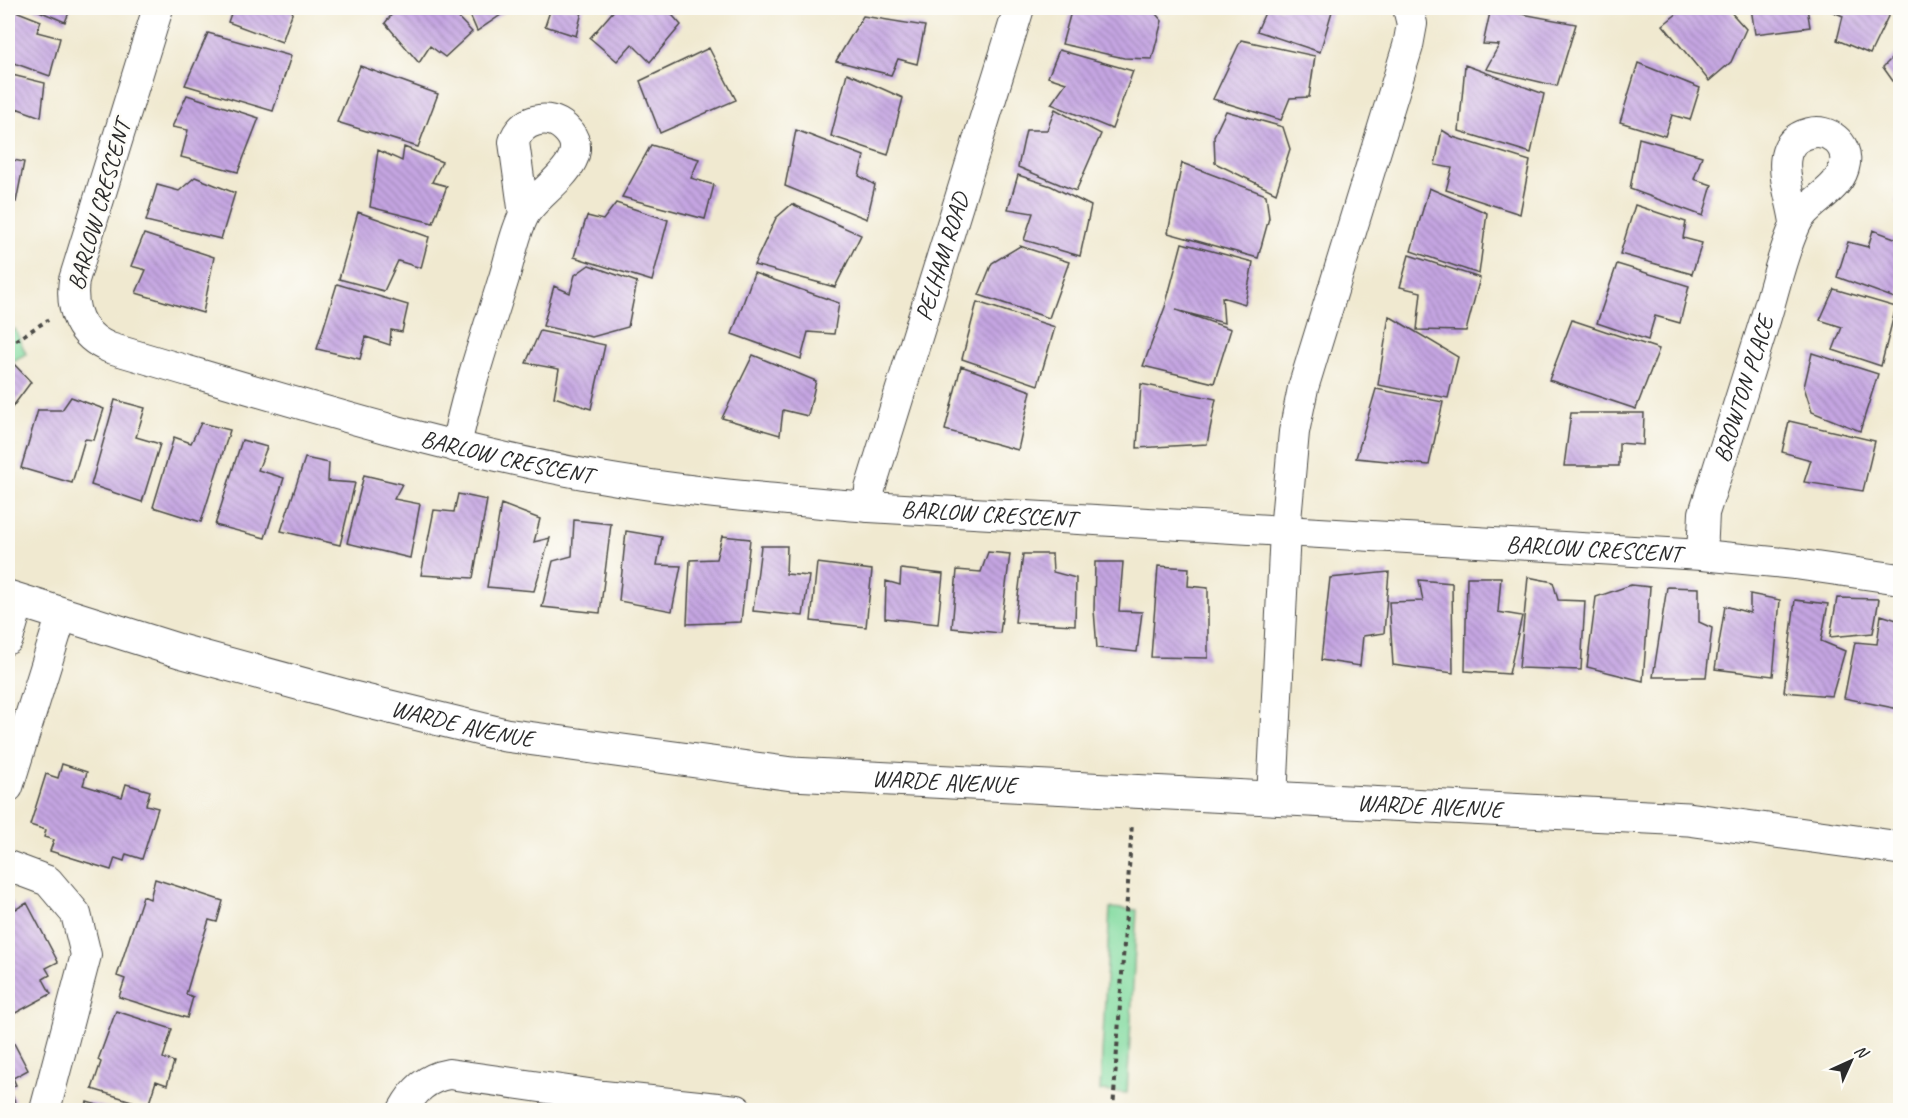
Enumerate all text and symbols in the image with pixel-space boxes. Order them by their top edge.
street label: BARLOW CRESCENT [60,112,139,293]
street label: PELHAM ROAD [908,187,976,324]
street label: BROWTON PLACE [1706,309,1781,466]
street label: BARLOW CRESCENT [418,423,600,491]
street label: BARLOW CRESCENT [900,494,1082,534]
street label: BARLOW CRESCENT [1505,529,1687,569]
street label: WARDE AVENUE [388,693,538,754]
street label: WARDE AVENUE [871,763,1020,800]
street label: WARDE AVENUE [1356,787,1506,825]
north arrow [1821,1031,1881,1091]
text: N [1850,1041,1874,1064]

